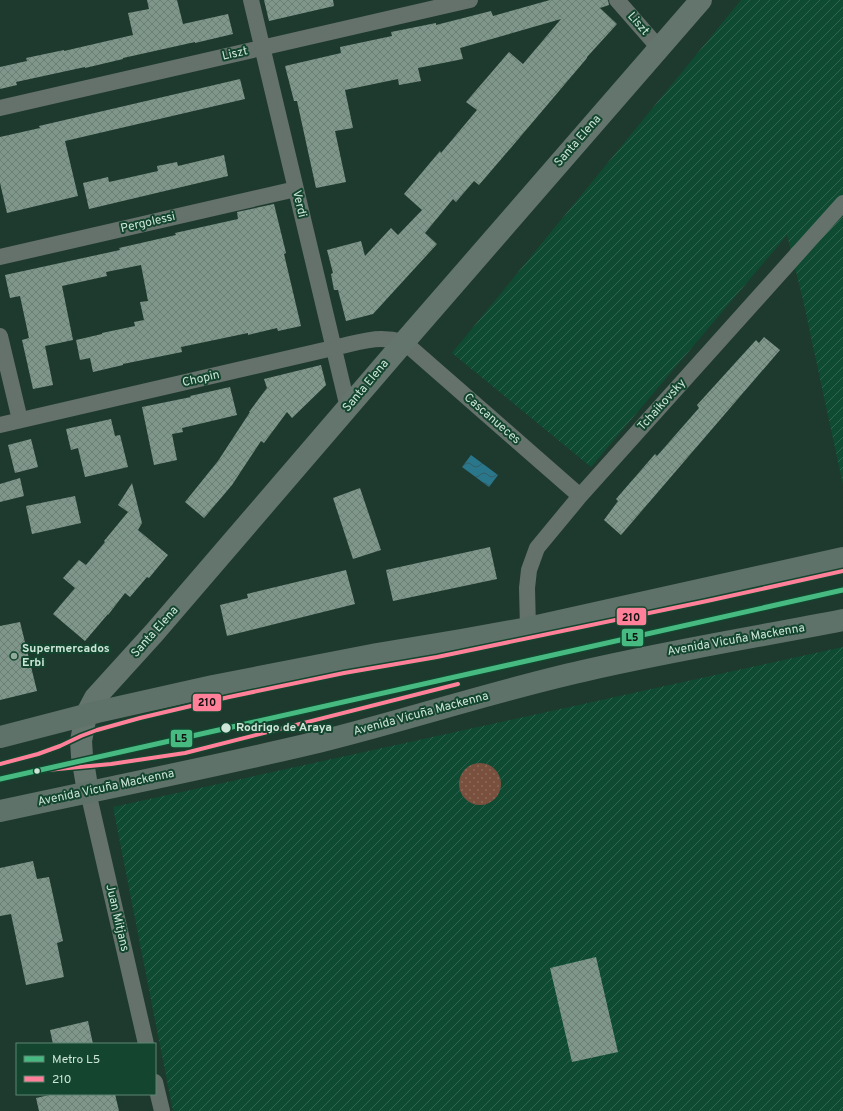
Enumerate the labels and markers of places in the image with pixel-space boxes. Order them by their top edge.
place label: Supermercados Erbi [22,641,110,671]
marker: Supermercados Erbi [9,651,19,661]
place label: Rodrigo de Araya [236,720,332,736]
marker: Rodrigo de Araya [219,721,233,735]
unlabelled marker [32,766,42,776]

